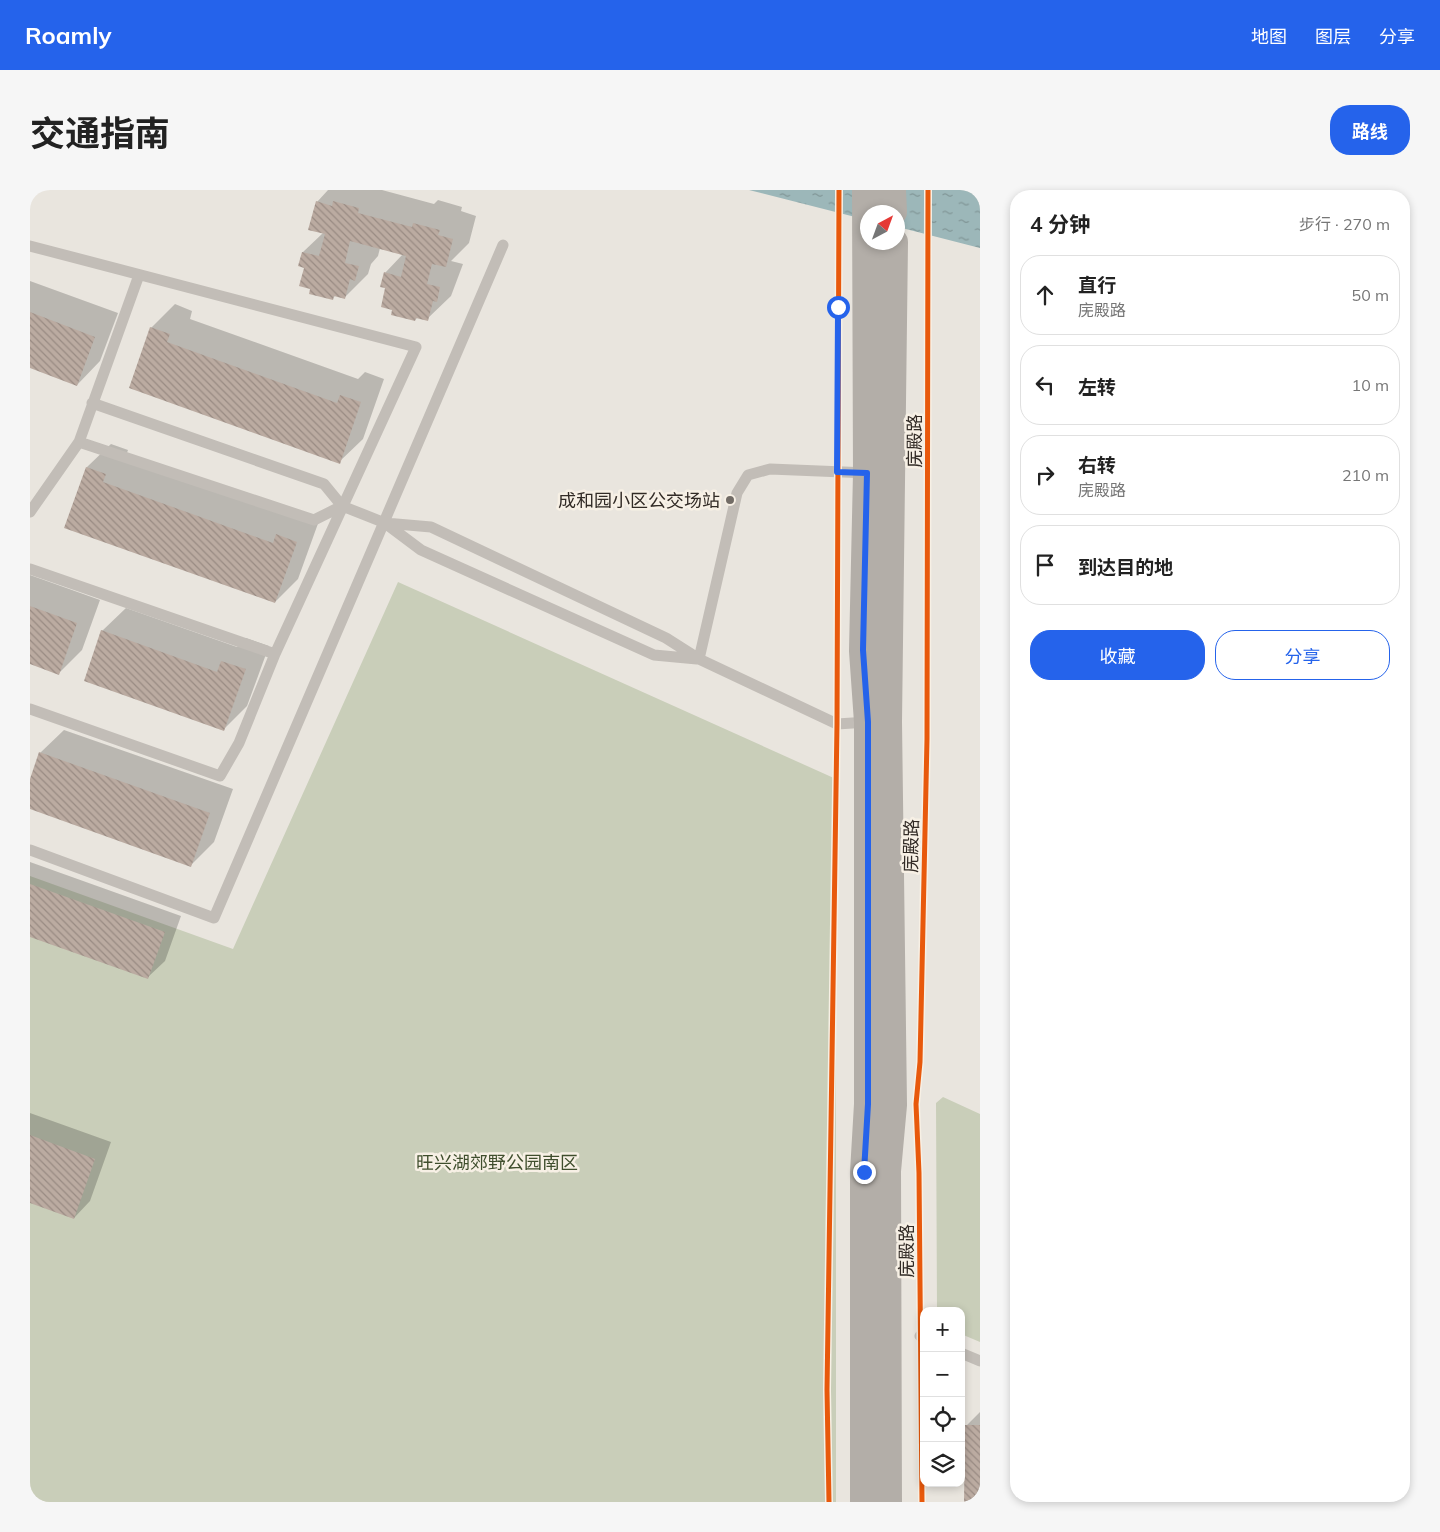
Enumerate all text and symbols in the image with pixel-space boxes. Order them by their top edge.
text: Roamly [25,20,112,50]
text: 地图 [1251,25,1287,48]
text: 图层 [1315,25,1351,48]
text: 分享 [1379,25,1415,48]
button: 路线 [1330,105,1410,155]
text: 交通指南 [30,111,170,155]
north arrow [860,205,905,250]
text: 4 分钟 [1030,211,1090,237]
text: 步行 · 270 m [1299,214,1390,234]
text: 直行 [1078,273,1116,297]
icon: ahead [1031,281,1059,309]
text: 50 m [1352,285,1389,305]
route start [827,296,850,319]
text: 庑殿路 [1078,300,1126,320]
icon: left [1031,371,1059,399]
text: 左转 [1078,375,1116,399]
text: 10 m [1352,375,1389,395]
street label: 庑殿路 [903,414,926,468]
text: 右转 [1078,453,1116,477]
icon: right [1031,461,1059,489]
text: 210 m [1342,465,1389,485]
text: 庑殿路 [1078,480,1126,500]
place label: 成和园小区公交场站 [558,489,720,512]
marker: 成和园小区公交场站 [724,494,736,506]
icon: arrive [1031,551,1059,579]
text: 到达目的地 [1078,555,1173,579]
button: 收藏 [1030,630,1205,680]
button: 分享 [1215,630,1390,680]
street label: 庑殿路 [899,819,923,873]
park label: 旺兴湖郊野公园南区 [416,1151,578,1174]
route end [853,1161,876,1184]
street label: 庑殿路 [895,1224,918,1278]
map controls [920,1307,965,1487]
button: + [920,1307,965,1352]
button: − [920,1352,965,1397]
button: locate [920,1397,965,1442]
button: layers [920,1442,965,1487]

